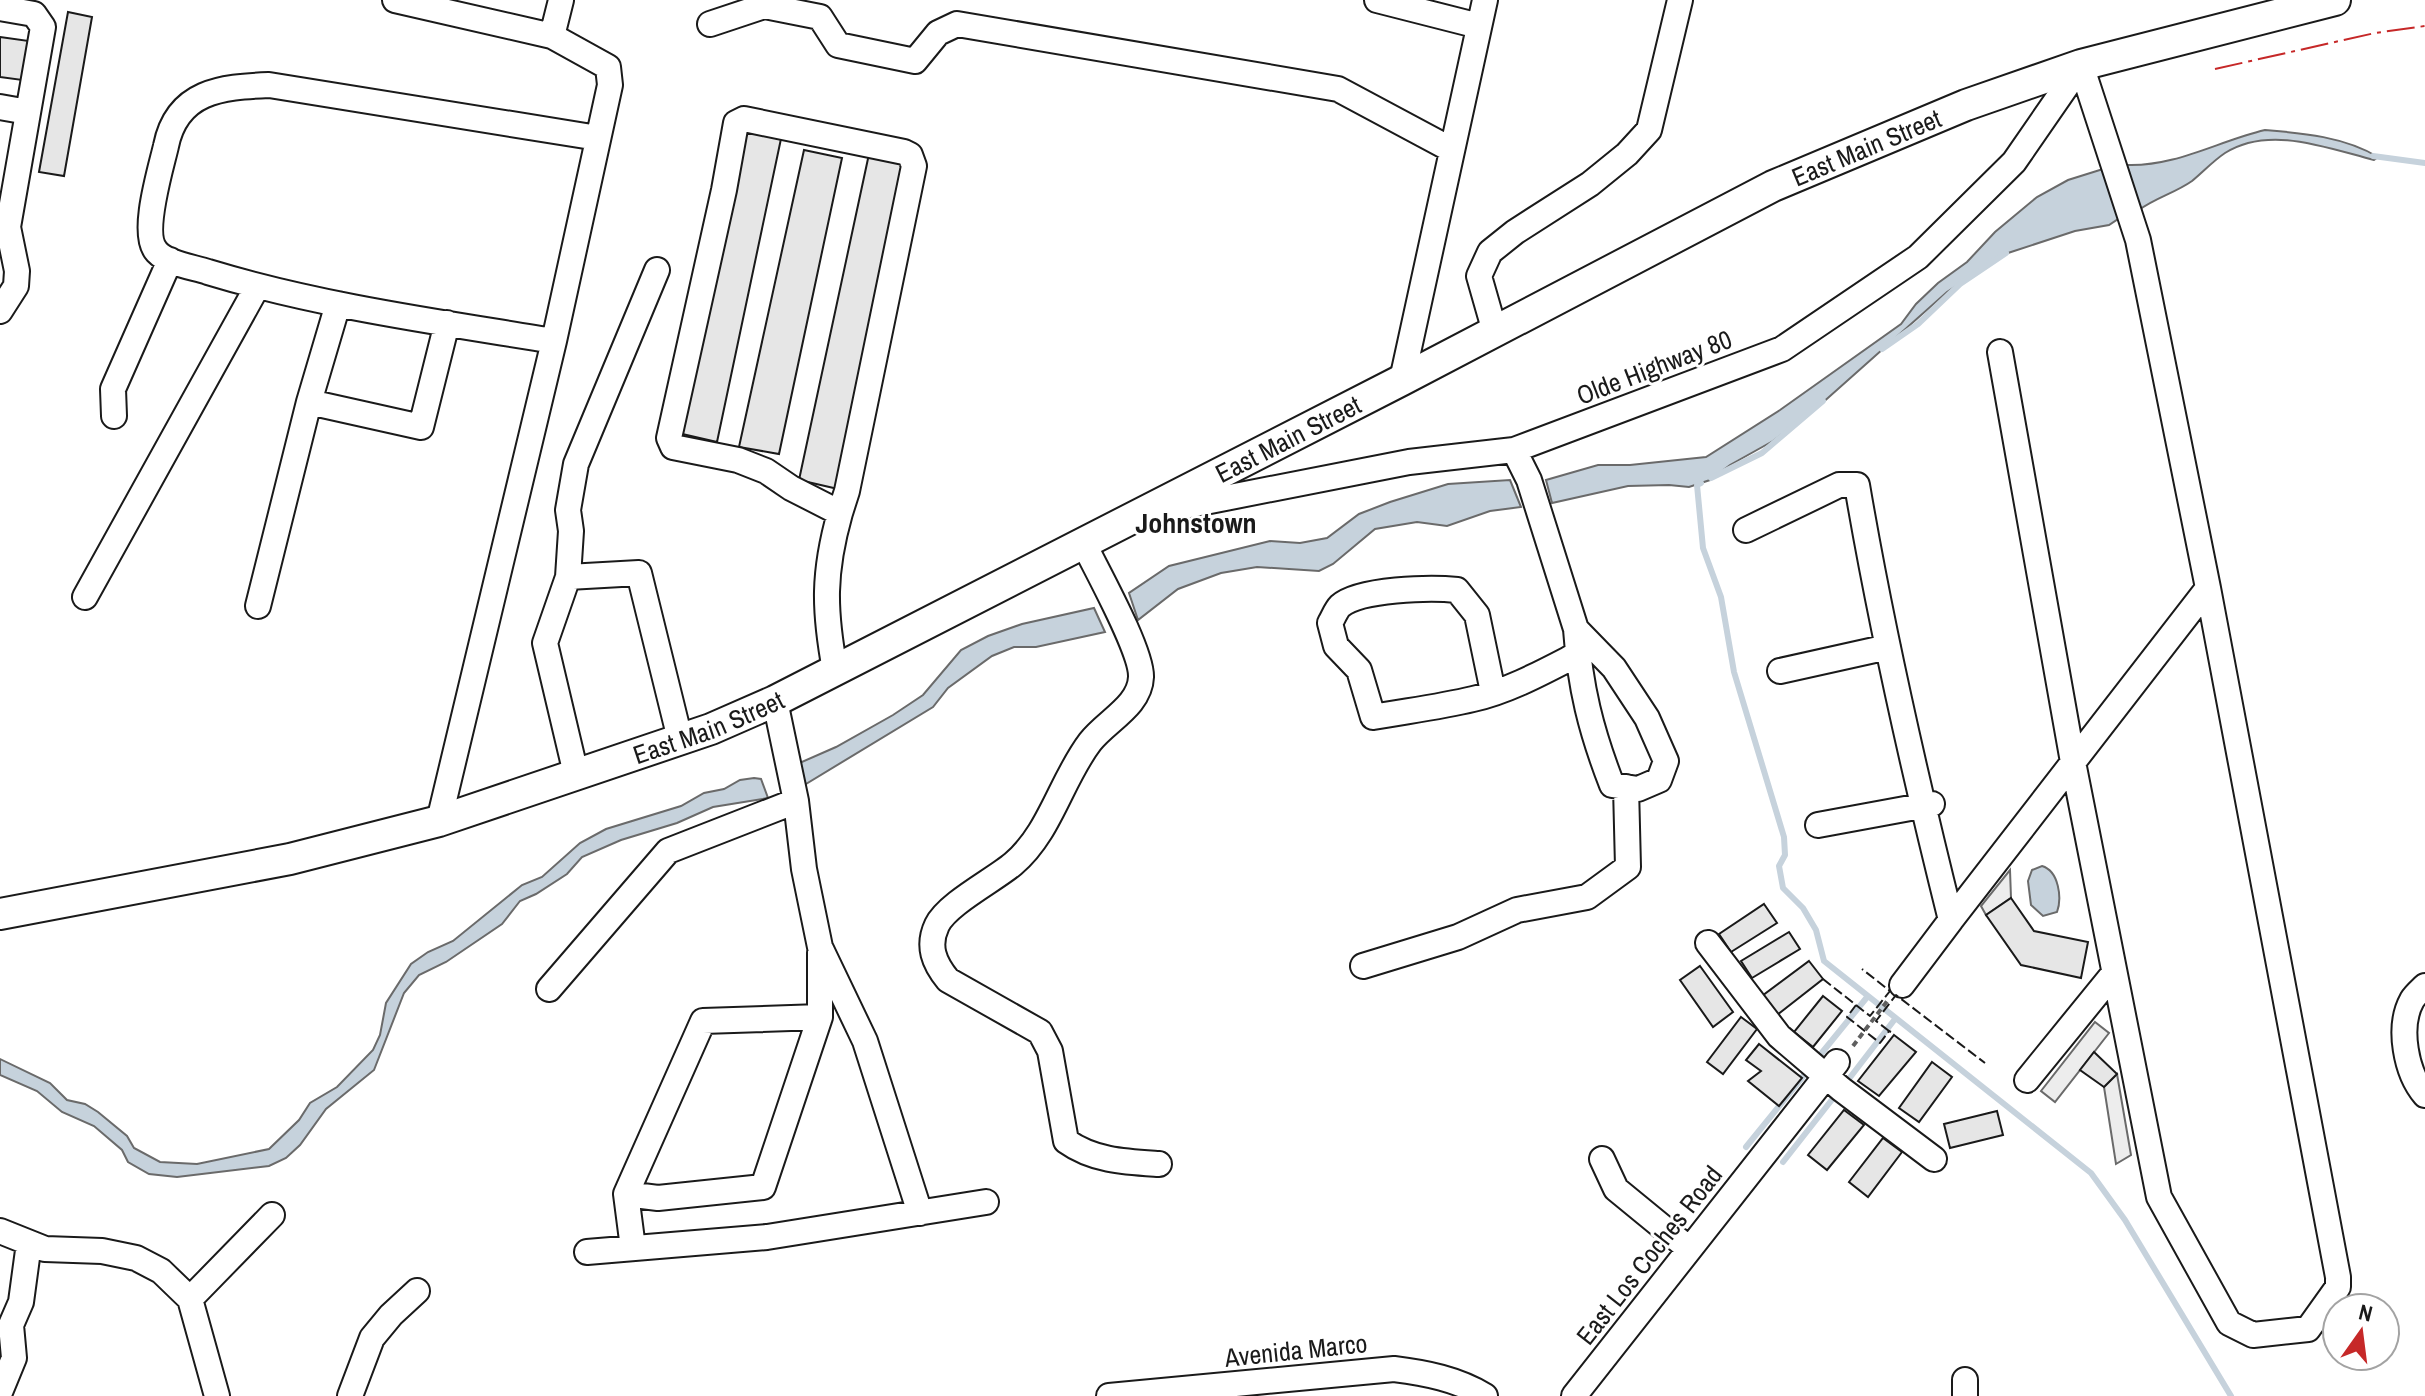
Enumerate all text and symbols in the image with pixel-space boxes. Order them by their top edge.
street label: East Main Street [1786,100,1946,194]
street label: Olde Highway 80 [1571,321,1737,413]
street label: East Main Street [1209,387,1367,490]
district label: Johnstown [1135,504,1257,542]
street label: East Main Street [628,682,790,772]
street label: East Los Coches Road [1568,1158,1730,1352]
north arrow [2321,1292,2401,1372]
text: N [2356,1296,2376,1329]
street label: Avenida Marco [1222,1325,1369,1375]

